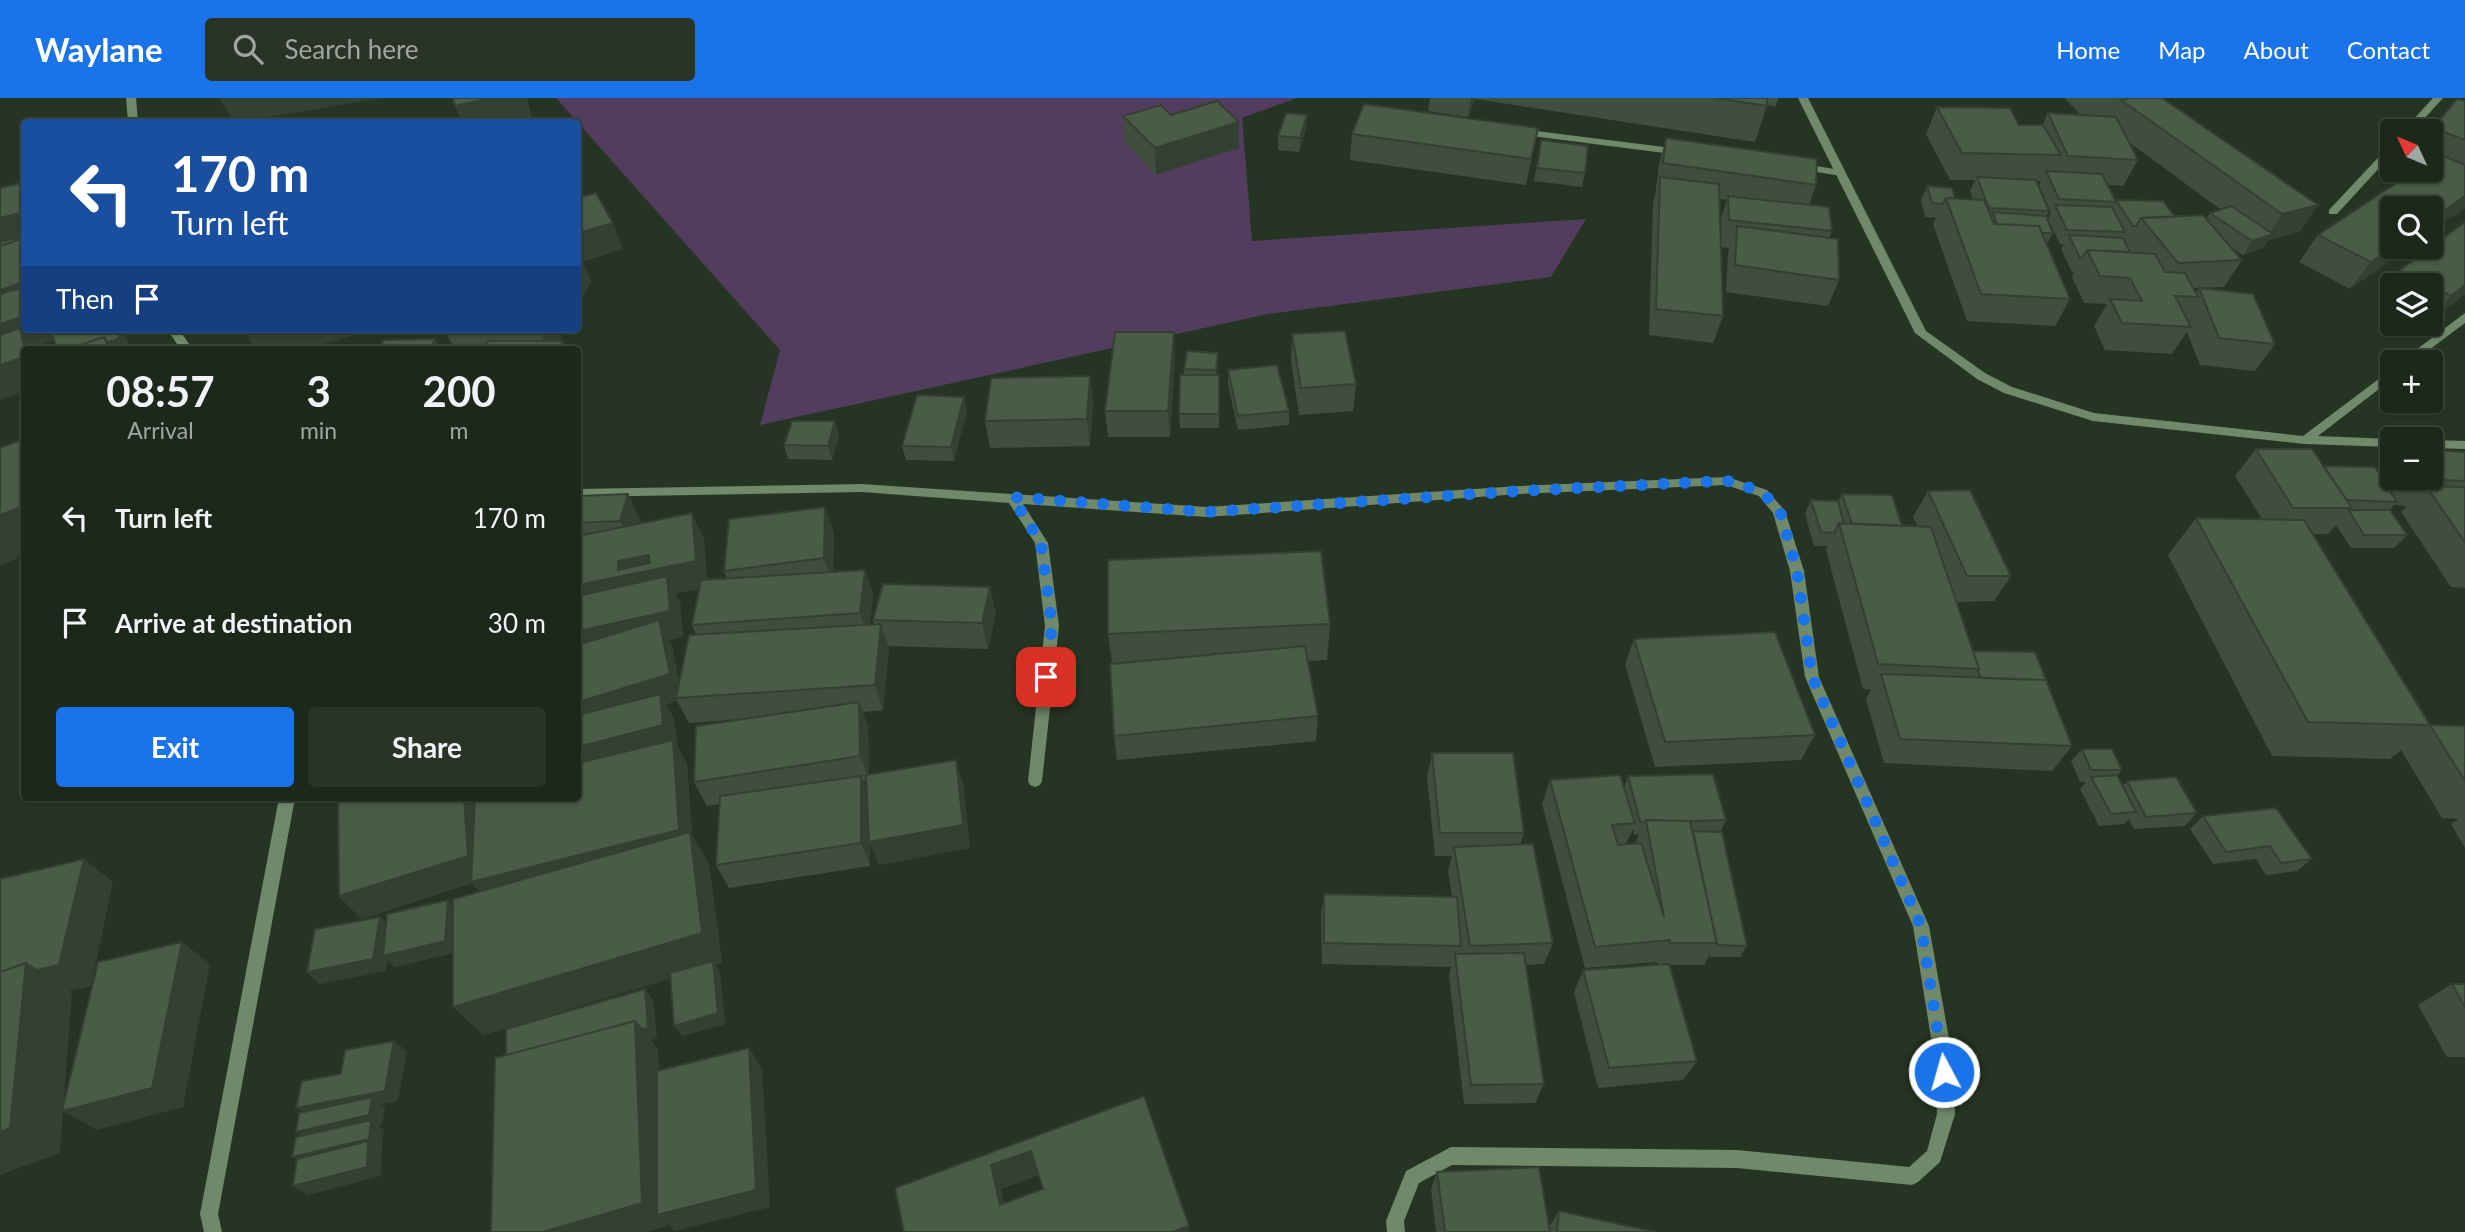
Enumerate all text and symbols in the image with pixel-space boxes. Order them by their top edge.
search box [205,18,695,81]
text: Waylane [35,29,163,69]
icon: search [229,30,267,68]
text: Search here [285,33,419,65]
text: Home [2056,35,2120,64]
text: Map [2158,35,2206,64]
text: About [2244,35,2309,64]
text: Contact [2347,35,2430,64]
north arrow [2380,119,2443,182]
map controls [2380,119,2443,490]
text: 170 m [171,144,309,202]
icon: left [56,147,147,238]
button: search [2380,196,2443,259]
text: Turn left [171,203,288,242]
button: layers [2380,273,2443,336]
icon: arrive [128,280,166,318]
text: Then [56,283,114,315]
button: + [2380,350,2443,413]
text: 08:57 [106,366,215,416]
text: 3 [306,366,331,416]
text: 200 [423,366,496,416]
text: Arrival [127,416,194,444]
text: min [300,416,337,444]
text: m [450,416,469,444]
button: − [2380,427,2443,490]
icon: left [56,499,94,537]
text: Turn left [115,502,212,534]
text: 170 m [473,502,546,534]
icon: arrive [56,604,94,642]
text: Arrive at destination [115,607,352,639]
text: 30 m [488,607,546,639]
pin [1016,647,1076,707]
icon: arrive [1027,658,1065,696]
button: Exit [56,707,294,787]
button: Share [308,707,546,787]
position arrow [1907,1035,1981,1109]

